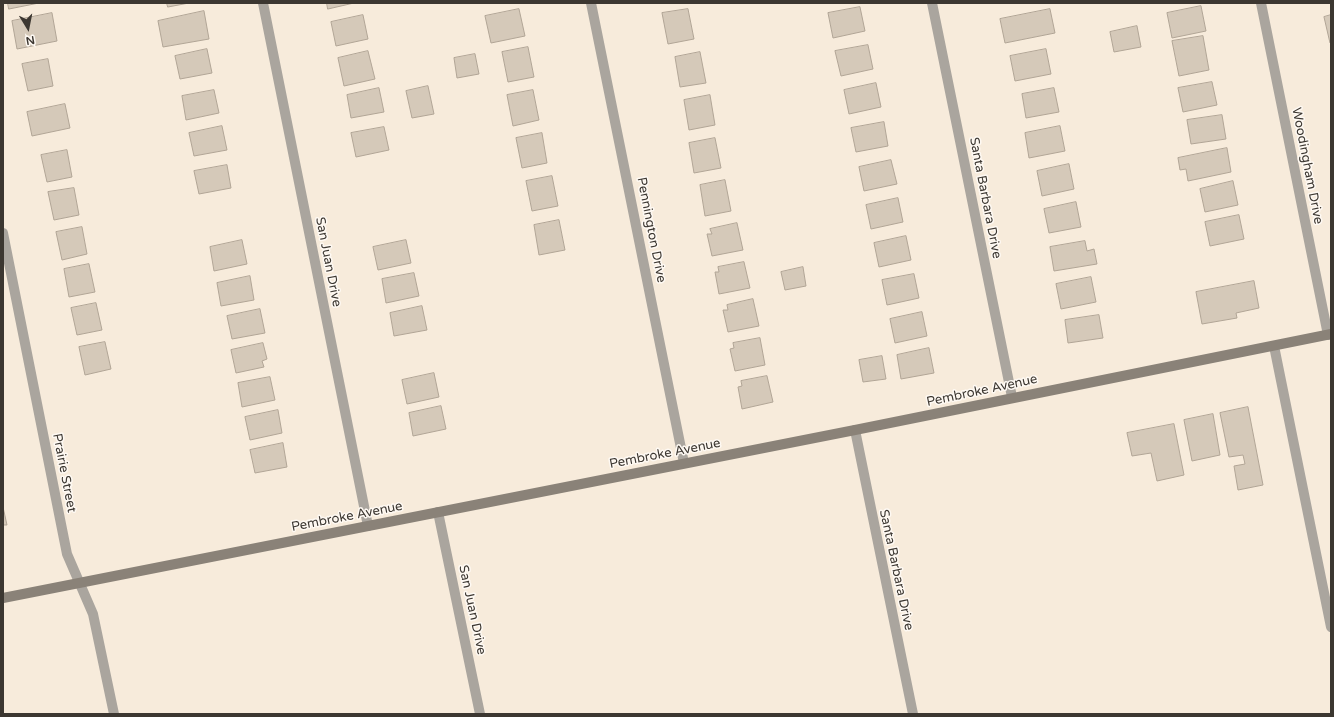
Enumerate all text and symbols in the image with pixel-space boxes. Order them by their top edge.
north arrow [8,8,48,48]
text: N [25,33,36,47]
street label: Woodingham Drive [1288,106,1326,226]
street label: Santa Barbara Drive [966,136,1004,260]
street label: Pennington Drive [633,176,669,284]
street label: San Juan Drive [312,216,344,308]
street label: Pembroke Avenue [925,372,1039,410]
street label: Prairie Street [49,432,79,514]
street label: Pembroke Avenue [608,436,722,472]
street label: Pembroke Avenue [290,499,404,535]
street label: Santa Barbara Drive [876,508,916,632]
street label: San Juan Drive [455,564,489,656]

